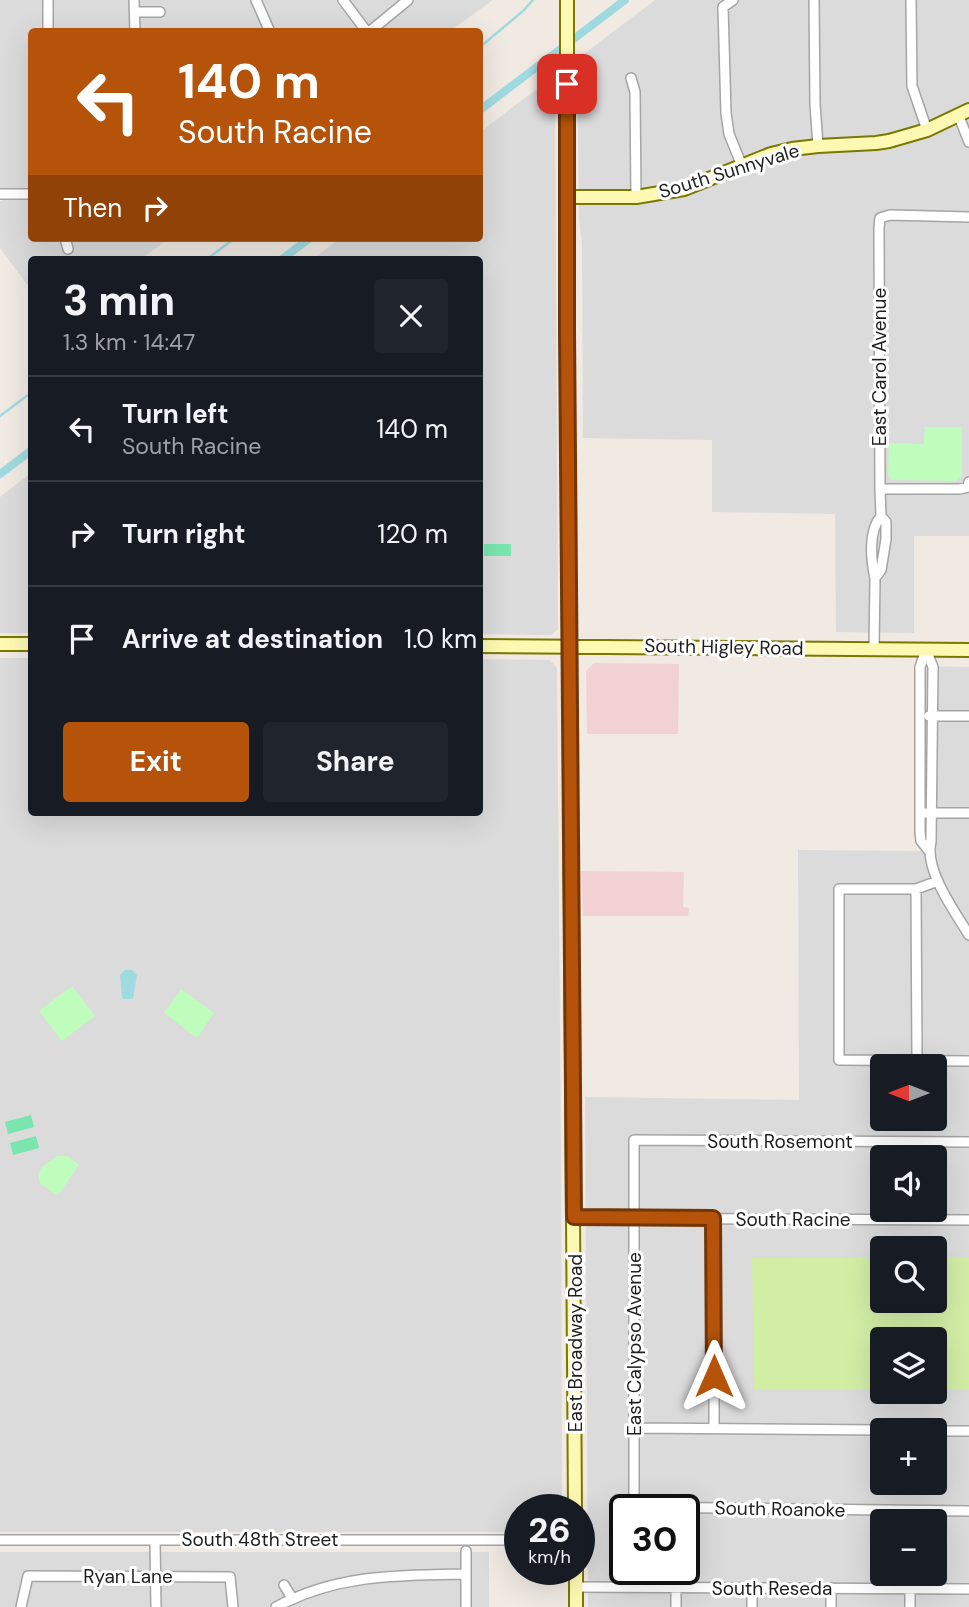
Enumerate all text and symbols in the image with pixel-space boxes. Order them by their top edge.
text: 140 m [178,49,320,113]
pin [537,54,597,114]
icon: left [63,56,154,147]
icon: arrive [548,65,586,103]
text: South Racine [178,111,372,153]
street label: South Sunnyvale [656,138,802,204]
icon: right [136,189,174,227]
text: Then [63,191,122,225]
text: 3 min [63,273,175,328]
button: close [374,279,448,353]
street label: East Carol Avenue [867,288,892,446]
text: 1.3 km · 14:47 [63,327,195,357]
text: Turn left [122,397,229,431]
icon: left [63,410,101,448]
text: 140 m [376,412,448,446]
text: South Racine [122,431,261,461]
icon: right [63,515,101,553]
text: Turn right [122,517,246,551]
text: 120 m [377,517,448,551]
icon: arrive [63,620,101,658]
text: Arrive at destination [122,622,383,656]
text: 1.0 km [404,622,477,656]
street label: South Higley Road [644,633,804,661]
button: Exit [63,722,249,802]
button: Share [263,722,448,802]
north arrow [870,1054,947,1130]
map controls [870,1054,947,1586]
street label: South Rosemont [707,1129,853,1154]
button: sound [870,1145,947,1222]
street label: South Racine [735,1207,851,1232]
button: search [870,1236,947,1313]
street label: East Calypso Avenue [622,1252,647,1436]
street label: East Broadway Road [563,1254,588,1432]
button: layers [870,1327,947,1404]
position arrow [677,1339,751,1413]
button: + [870,1418,947,1495]
speed limit sign: 30 [609,1494,700,1585]
street label: South Roanoke [714,1495,846,1523]
text: 26 [528,1507,571,1553]
button: − [870,1509,947,1586]
street label: South 48th Street [182,1527,338,1552]
text: km/h [528,1545,571,1569]
street label: Ryan Lane [83,1564,173,1589]
street label: South Reseda [712,1576,832,1601]

